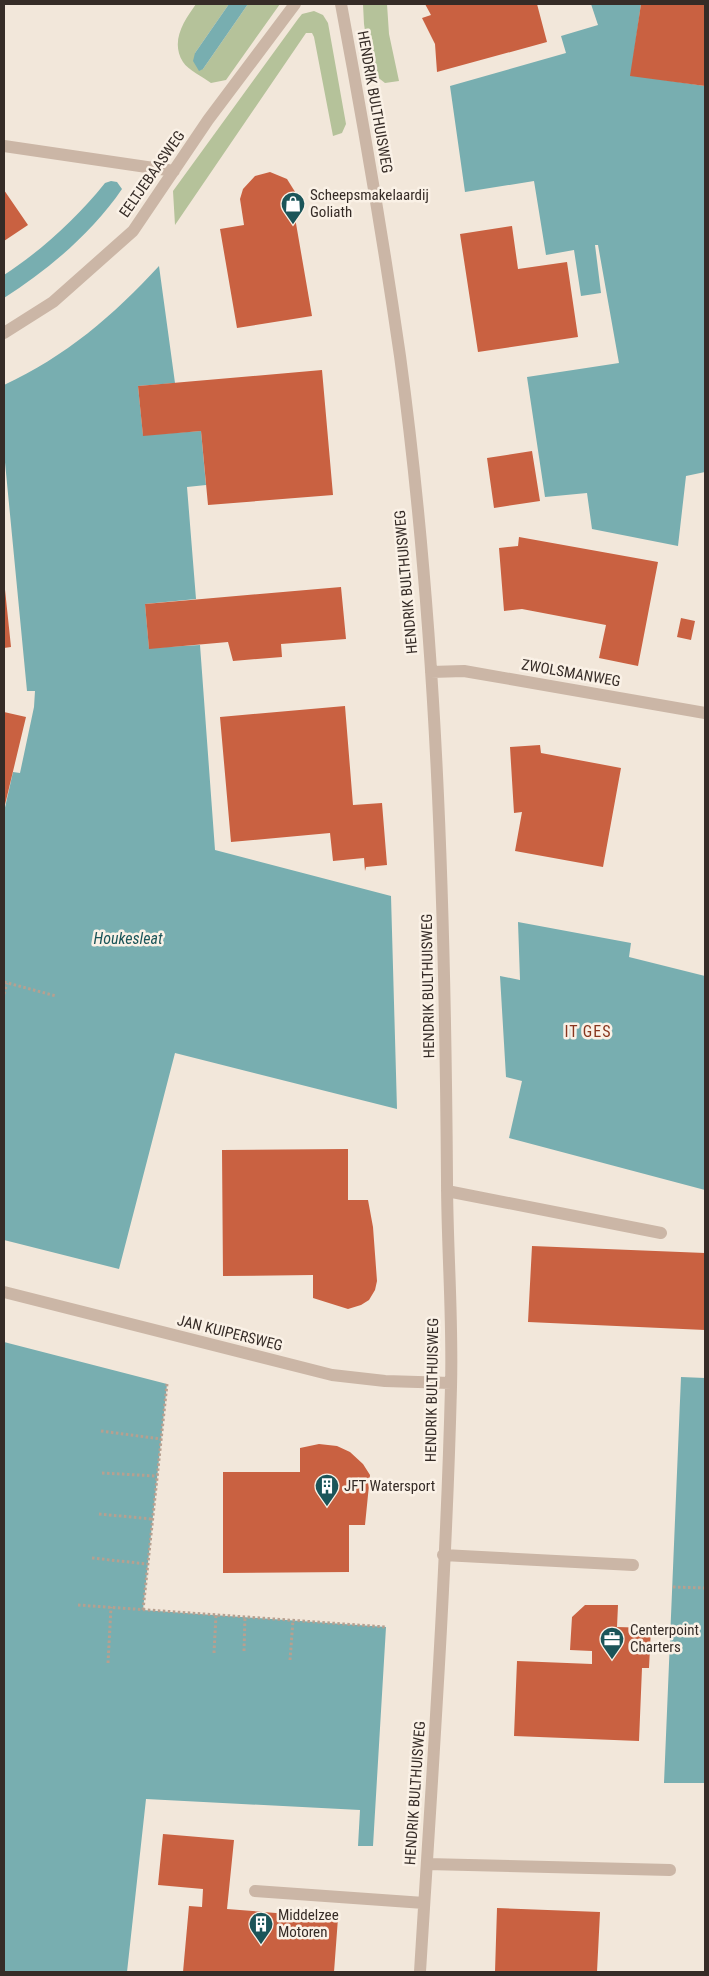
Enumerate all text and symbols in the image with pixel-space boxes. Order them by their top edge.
street label: HENDRIK BULTHUISWEG [354,29,396,175]
street label: EELTJEBAASWEG [115,127,189,221]
place label: Scheepsmakelaardij Goliath [310,186,429,221]
shop icon: Scheepsmakelaardij Goliath [280,191,306,225]
street label: HENDRIK BULTHUISWEG [391,509,421,655]
street label: ZWOLSMANWEG [520,655,622,691]
street label: HENDRIK BULTHUISWEG [418,914,438,1058]
water label: Houkesleat [94,929,163,948]
district label: IT GES [564,1022,612,1041]
street label: JAN KUIPERSWEG [175,1311,285,1355]
street label: HENDRIK BULTHUISWEG [422,1318,442,1462]
building icon: JFT Watersport [314,1473,340,1507]
place label: JFT Watersport [344,1477,435,1495]
place label: Centerpoint Charters [630,1621,699,1656]
office icon: Centerpoint Charters [599,1626,625,1660]
street label: HENDRIK BULTHUISWEG [401,1720,429,1866]
place label: Middelzee Motoren [278,1906,339,1941]
building icon: Middelzee Motoren [248,1911,274,1945]

